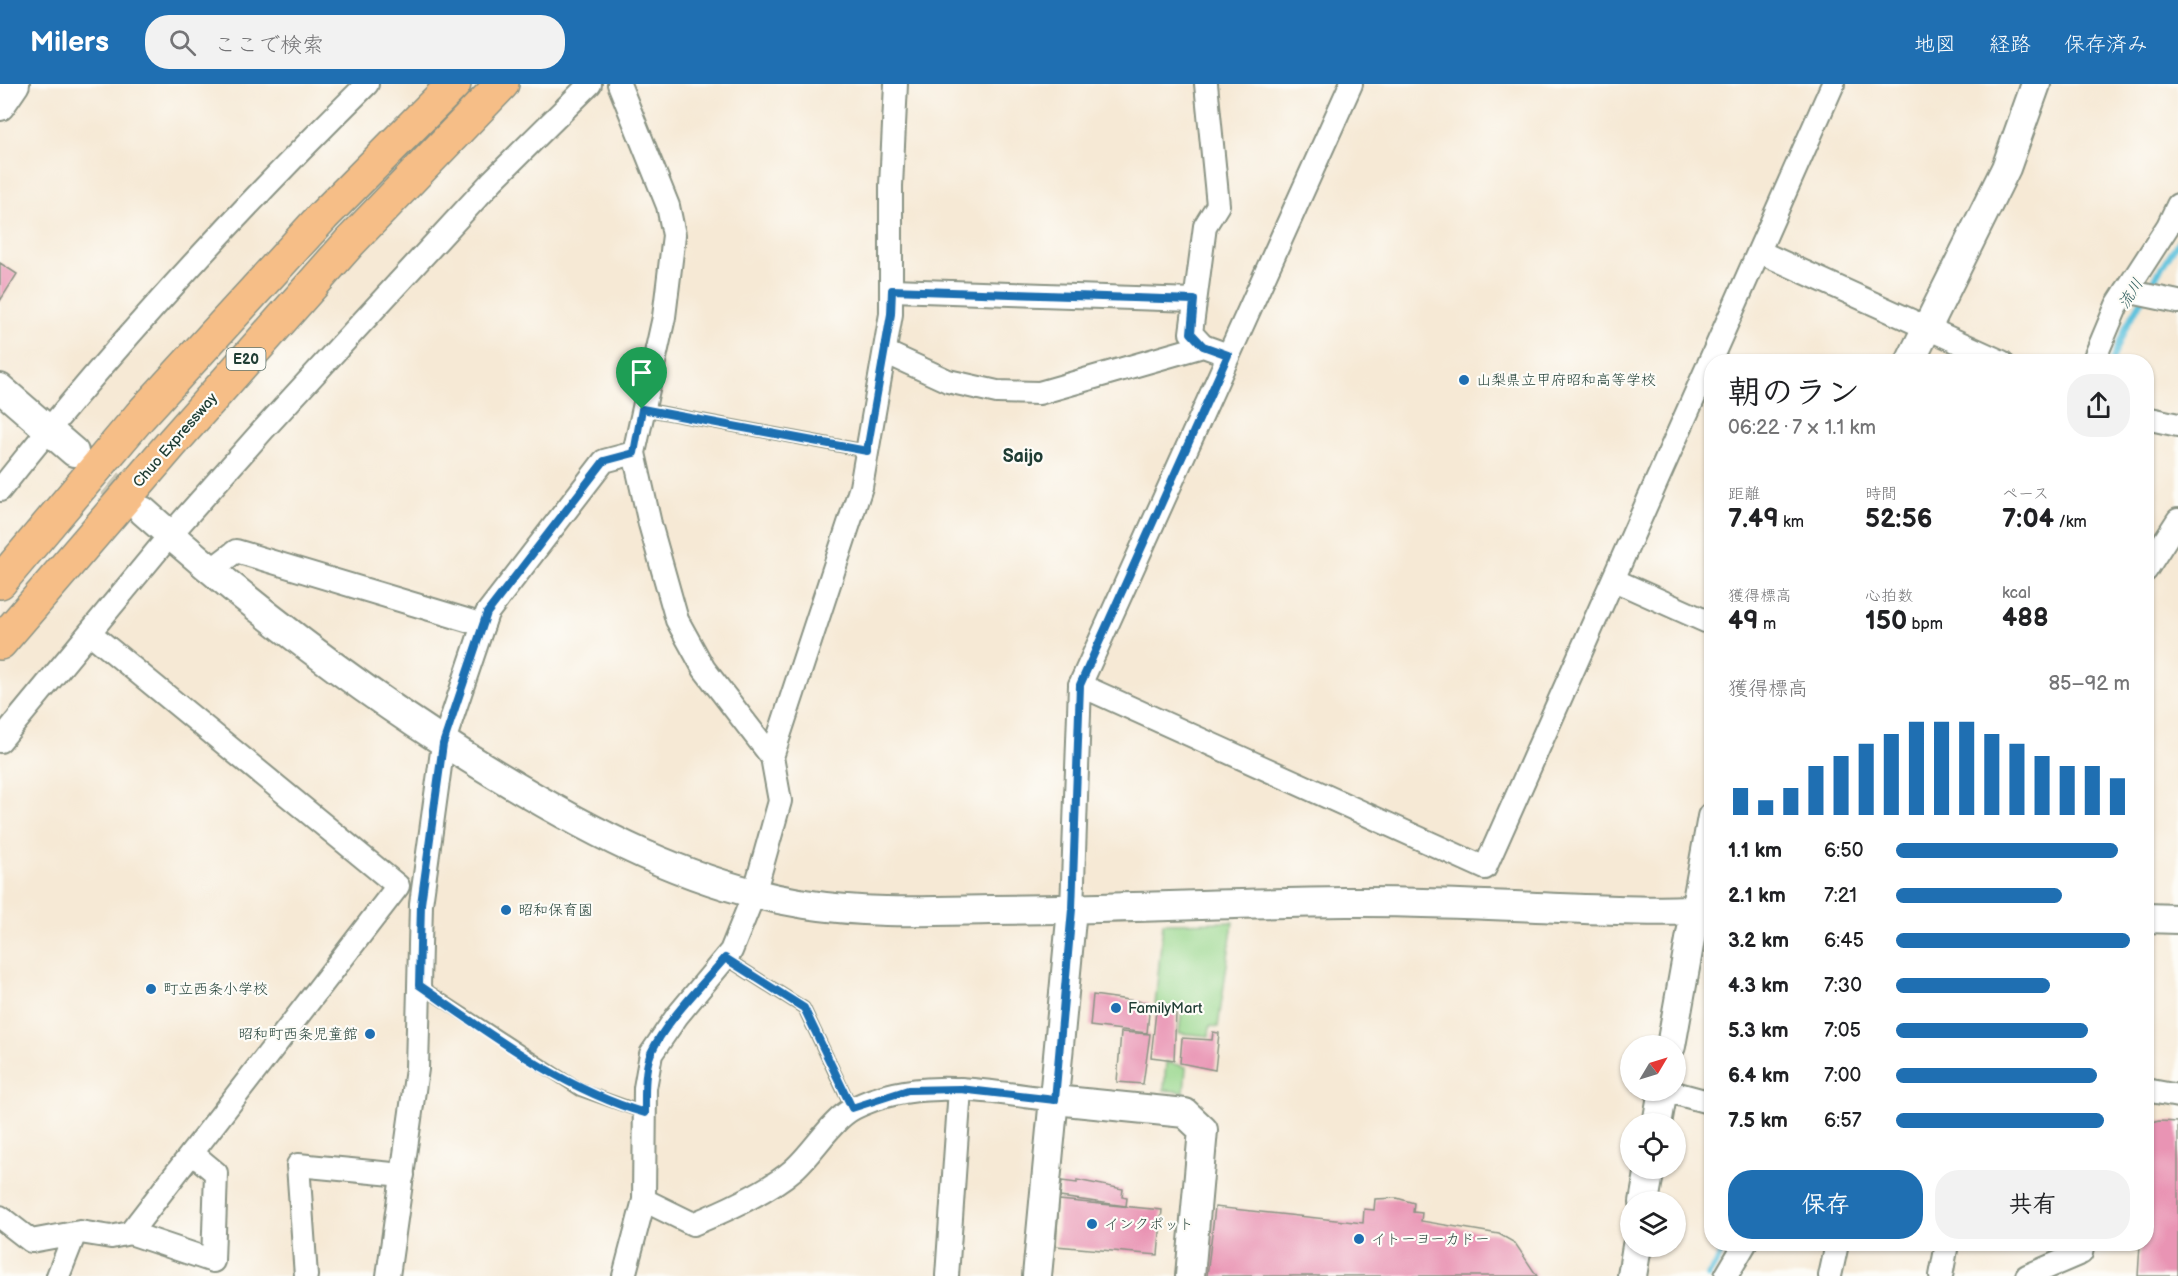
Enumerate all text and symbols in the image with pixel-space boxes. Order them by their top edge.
search box [145,15,565,69]
text: Milers [30,26,109,59]
icon: search [166,26,199,59]
text: ここで検索 [214,32,324,59]
text: 地図 [1914,32,1956,57]
text: 経路 [1989,32,2031,57]
text: 保存済み [2064,32,2148,57]
water label: 流川 [2115,275,2148,312]
pin [616,347,667,409]
road number: E20 [226,348,266,370]
icon: arrive [625,356,658,389]
place label: 山梨県立甲府昭和高等学校 [1476,371,1656,390]
marker: 山梨県立甲府昭和高等学校 [1457,373,1471,387]
text: 朝のラン [1728,373,1860,413]
button: share [2067,374,2130,437]
street label: Chuo Expressway [129,389,222,492]
text: 06:22 · 7 × 1.1 km [1728,416,1876,440]
district label: Saijo [1003,446,1043,467]
text: 距離 [1728,485,1760,504]
text: 時間 [1865,485,1897,504]
text: ペース [2002,485,2049,504]
text: 7.49 [1728,504,1779,535]
text: 52:56 [1865,504,1933,535]
text: 7:04 [2002,504,2054,535]
text: km [1779,513,1804,532]
text: /km [2054,513,2087,532]
text: kcal [2002,584,2031,603]
text: 獲得標高 [1728,587,1792,606]
text: 心拍数 [1865,587,1913,606]
text: 488 [2002,603,2049,634]
text: 49 [1728,606,1759,637]
text: 150 [1865,606,1907,637]
text: m [1759,615,1776,634]
text: bpm [1907,615,1943,634]
text: 85–92 m [2048,672,2130,696]
text: 獲得標高 [1728,677,1808,701]
text: 1.1 km [1728,839,1782,863]
text: 6:50 [1824,839,1863,863]
text: 2.1 km [1728,884,1786,908]
text: 7:21 [1824,884,1857,908]
place label: 昭和保育園 [518,901,593,920]
marker: 昭和保育園 [499,903,513,917]
text: 3.2 km [1728,929,1789,953]
text: 6:45 [1824,929,1864,953]
text: 4.3 km [1728,974,1789,998]
text: 7:30 [1824,974,1862,998]
place label: 町立西条小学校 [163,980,268,999]
marker: 町立西条小学校 [144,982,158,996]
place label: FamilyMart [1128,999,1203,1018]
marker: FamilyMart [1109,1001,1123,1015]
text: 5.3 km [1728,1019,1789,1043]
text: 7:05 [1824,1019,1861,1043]
place label: 昭和町西条児童館 [238,1025,358,1044]
marker: 昭和町西条児童館 [363,1027,377,1041]
north arrow [1620,1035,1686,1101]
map controls [1620,1035,1686,1257]
text: 6.4 km [1728,1064,1789,1088]
text: 7:00 [1824,1064,1861,1088]
text: 7.5 km [1728,1109,1788,1133]
text: 6:57 [1824,1109,1862,1133]
button: locate [1620,1113,1686,1179]
button: 保存 [1728,1170,1923,1239]
button: 共有 [1935,1170,2130,1239]
button: layers [1620,1191,1686,1257]
place label: インクポット [1104,1215,1194,1234]
marker: インクポット [1085,1217,1099,1231]
place label: イトーヨーカドー [1371,1230,1490,1249]
marker: イトーヨーカドー [1352,1232,1366,1246]

